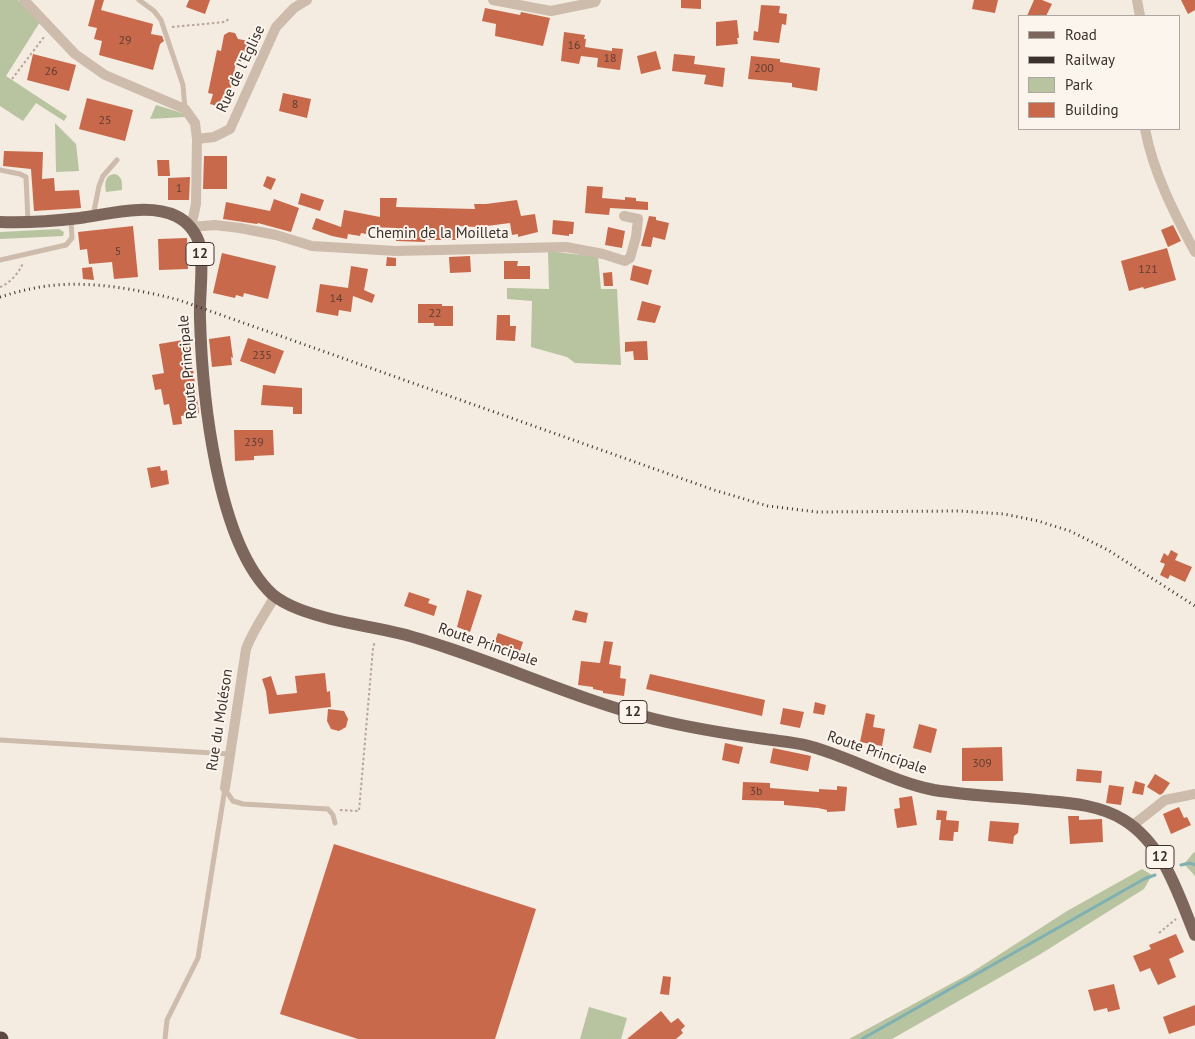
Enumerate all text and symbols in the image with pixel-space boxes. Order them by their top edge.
legend [1018,15,1180,130]
street label: Rue de l'Eglise [213,22,269,116]
text: Road [1065,25,1097,44]
house number: 29 [118,34,132,48]
house number: 16 [567,39,581,53]
text: Railway [1065,50,1115,69]
house number: 18 [603,52,617,66]
house number: 200 [754,62,774,76]
house number: 26 [44,65,58,79]
text: Park [1065,75,1093,94]
house number: 8 [292,98,298,112]
text: Building [1065,100,1119,119]
house number: 25 [98,114,112,128]
house number: 1 [176,182,182,196]
street label: Chemin de la Moilleta [367,225,509,243]
road number: 12 [186,242,214,266]
house number: 5 [115,245,121,259]
house number: 121 [1138,263,1158,277]
house number: 14 [329,292,343,306]
house number: 22 [428,307,442,321]
street label: Route Principale [174,314,202,420]
house number: 235 [252,349,272,363]
house number: 239 [244,436,264,450]
street label: Route Principale [436,619,540,671]
street label: Rue du Moléson [203,668,237,772]
road number: 12 [619,700,647,724]
street label: Route Principale [825,727,929,779]
house number: 309 [972,757,992,771]
house number: 3b [749,785,763,799]
road number: 12 [1146,846,1174,869]

